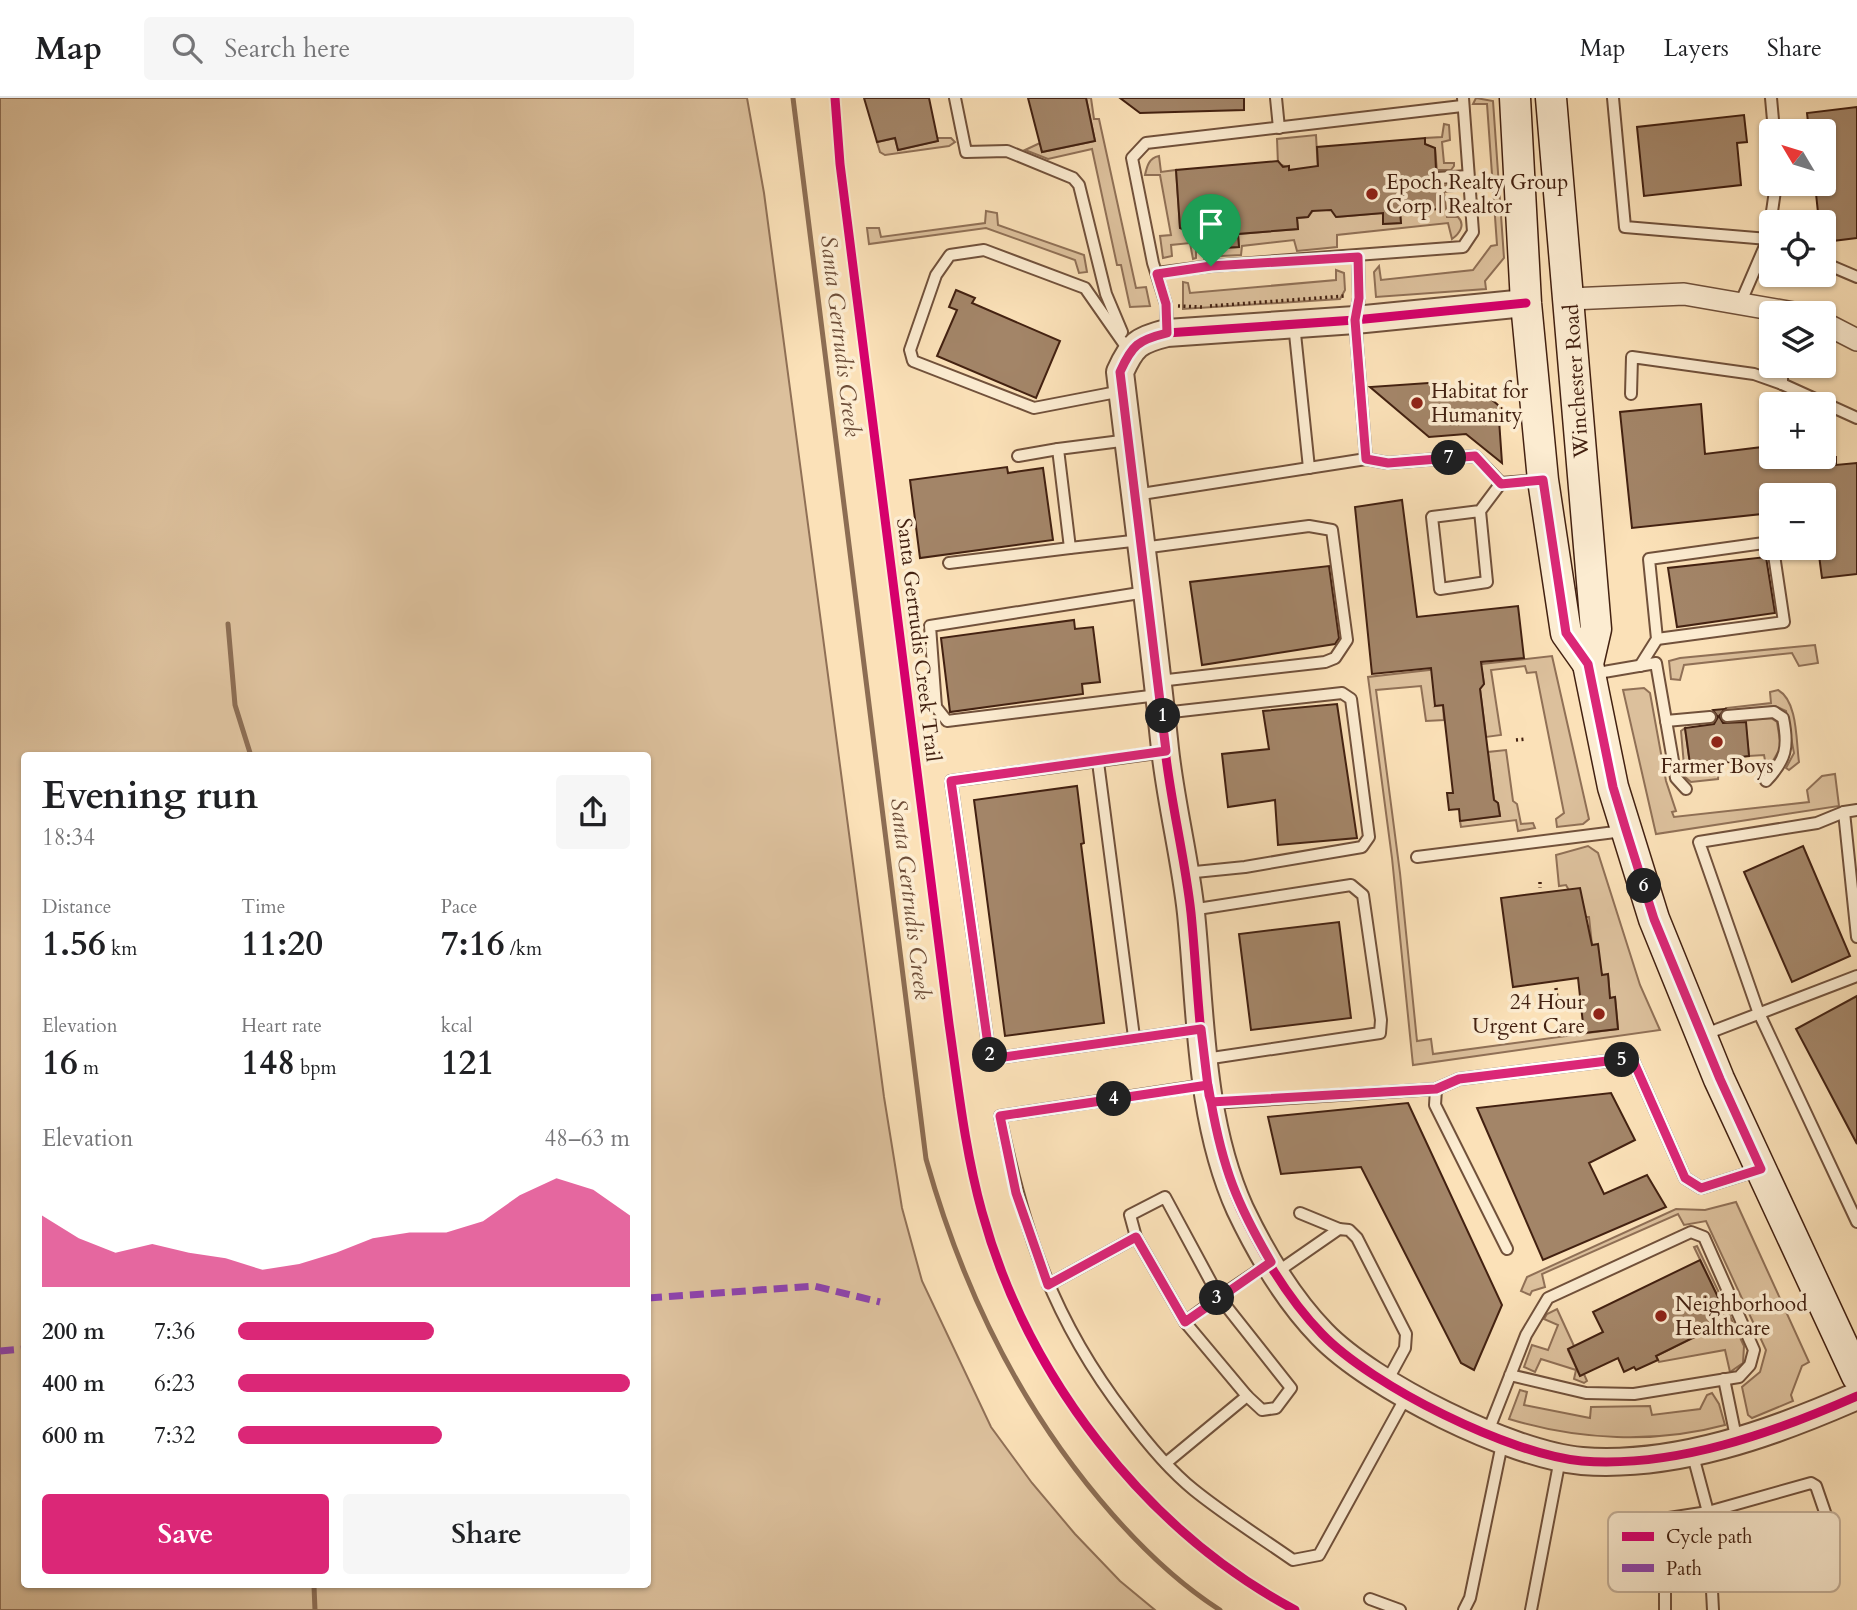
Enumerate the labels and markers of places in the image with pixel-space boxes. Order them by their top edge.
place label: Epoch Realty Group Corp | Realtor [1386,168,1568,221]
marker: Epoch Realty Group Corp | Realtor [1364,186,1380,202]
pin [1181,194,1241,266]
place label: Habitat for Humanity [1431,377,1529,430]
marker: Habitat for Humanity [1409,395,1425,411]
pin: 7 [1432,440,1466,476]
pin: 1 [1146,698,1180,734]
marker: Farmer Boys [1709,734,1725,750]
place label: Farmer Boys [1660,752,1774,781]
pin: 6 [1626,868,1662,904]
place label: 24 Hour Urgent Care [1472,988,1585,1041]
marker: 24 Hour Urgent Care [1591,1006,1607,1022]
pin: 2 [972,1038,1007,1072]
pin: 5 [1604,1042,1640,1077]
pin: 4 [1096,1082,1132,1116]
pin: 3 [1200,1280,1234,1316]
place label: Neighborhood Healthcare [1675,1290,1807,1343]
marker: Neighborhood Healthcare [1653,1308,1669,1324]

